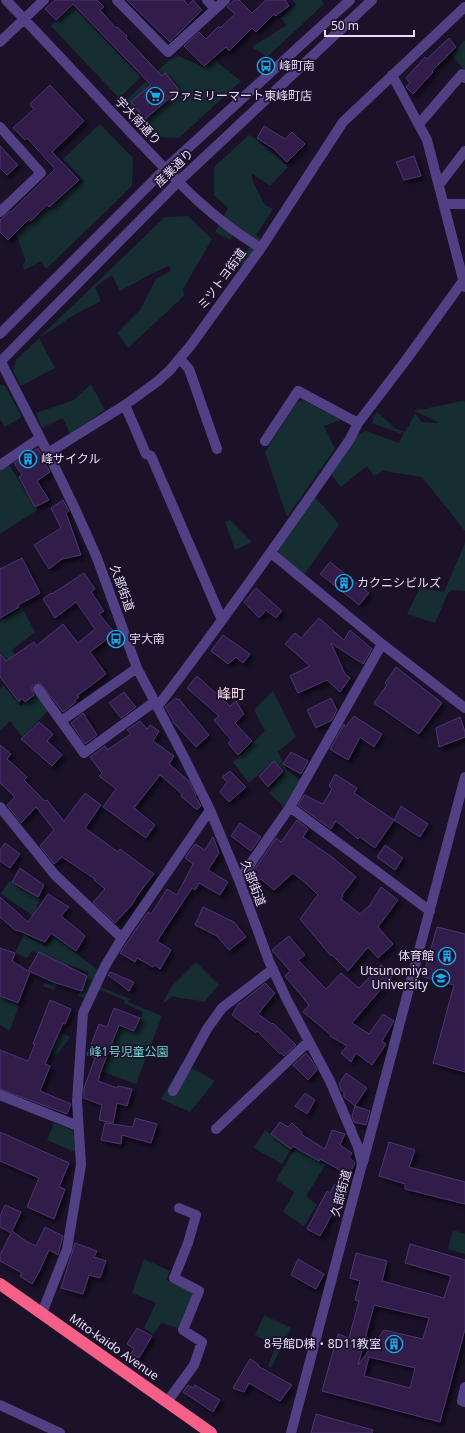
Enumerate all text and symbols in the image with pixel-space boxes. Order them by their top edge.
scale bar [325,12,414,38]
text: 50 m [331,17,359,34]
bus stop icon: 峰町南 [256,56,276,76]
place label: 峰町南 [279,57,315,74]
supermarket icon: ファミリーマート東峰町店 [145,86,165,106]
place label: ファミリーマート東峰町店 [168,87,312,104]
street label: 宇大南通り [112,93,165,148]
street label: 産業通り [150,145,197,190]
street label: ミツトヨ街道 [194,245,250,313]
building icon: 峰サイクル [18,449,38,469]
place label: 峰サイクル [41,450,100,467]
street label: 久部街道 [106,562,139,613]
building icon: カクニシビルズ [334,573,354,593]
place label: カクニシビルズ [357,574,441,591]
bus stop icon: 宇大南 [106,629,126,649]
place label: 宇大南 [129,630,165,647]
district label: 峰町 [217,684,245,703]
street label: 久部街道 [237,857,270,908]
building icon: 体育館 [437,946,457,966]
place label: 体育館 [398,947,434,964]
place label: Utsunomiya University [360,962,429,993]
school or university icon: Utsunomiya University [431,968,451,988]
park label: 峰1号児童公園 [90,1043,168,1060]
street label: 久部街道 [326,1167,355,1218]
street label: Mito-kaido Avenue [66,1309,163,1384]
building icon: 8号館D棟・8D11教室 [384,1334,404,1354]
place label: 8号館D棟・8D11教室 [264,1335,381,1352]

